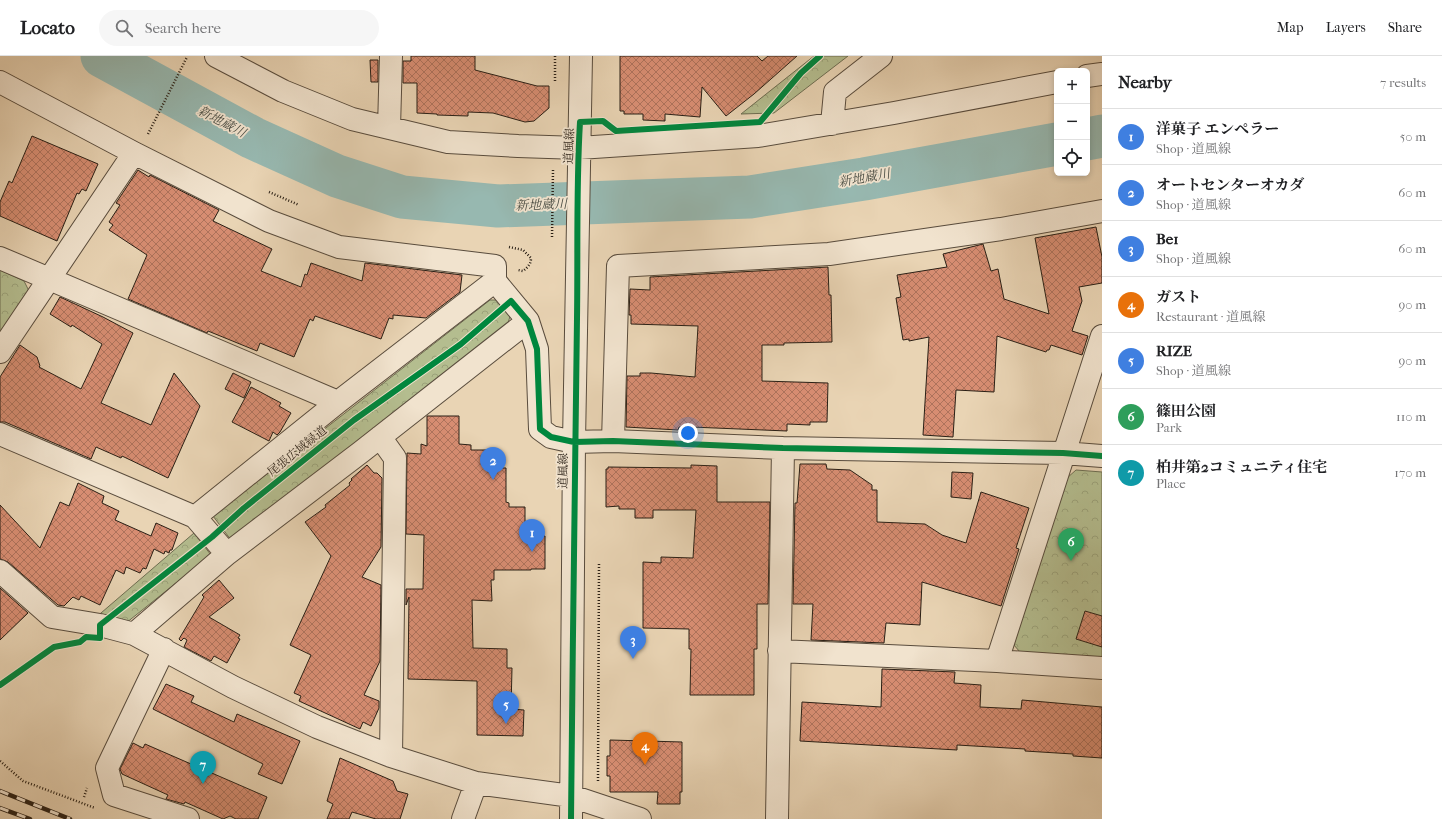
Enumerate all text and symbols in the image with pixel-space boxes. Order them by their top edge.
search box [99,10,379,46]
text: Locato [20,17,75,39]
icon: search [113,17,135,39]
text: Search here [145,19,221,37]
text: Map [1277,19,1304,36]
text: Layers [1326,19,1366,36]
text: Share [1388,19,1422,36]
map controls [1054,68,1090,176]
button: + [1054,68,1090,104]
text: Nearby [1118,72,1172,92]
text: 7 results [1380,75,1426,90]
water label: 新地蔵川 [195,103,250,141]
button: − [1054,104,1090,140]
text: 洋菓子 エンペラー [1156,120,1279,138]
street label: 道風線 [561,128,577,164]
text: 1 [1129,129,1133,144]
text: 50 m [1400,129,1426,144]
button: locate [1054,140,1090,176]
text: Shop · 道風線 [1156,141,1231,156]
water label: 新地蔵川 [837,165,893,189]
text: オートセンターオカダ [1156,176,1304,194]
text: 2 [1128,185,1134,200]
text: 60 m [1398,185,1426,200]
water label: 新地蔵川 [515,196,569,213]
text: Shop · 道風線 [1156,197,1231,212]
text: Be1 [1156,230,1179,248]
text: 3 [1128,241,1134,256]
text: 60 m [1398,241,1426,256]
text: Shop · 道風線 [1156,251,1231,266]
text: ガスト [1156,288,1201,306]
text: 4 [1127,297,1135,312]
text: 90 m [1398,297,1426,312]
text: Restaurant · 道風線 [1156,309,1265,324]
text: RIZE [1156,342,1192,360]
text: 5 [1128,353,1134,368]
text: 90 m [1398,353,1426,368]
text: Shop · 道風線 [1156,363,1231,378]
text: 篠田公園 [1156,402,1216,420]
text: 6 [1127,409,1135,424]
text: 110 m [1396,409,1426,424]
text: Park [1156,420,1182,435]
street label: 尾張広域緑道 [265,423,329,479]
your location [678,423,698,443]
pin: 2 [480,447,506,480]
street label: 道風線 [556,453,570,489]
text: 柏井第2コミュニティ住宅 [1156,458,1327,476]
text: 7 [1128,465,1134,480]
text: 170 m [1394,465,1426,480]
text: Place [1156,476,1186,491]
pin: 1 [519,519,545,552]
pin: 6 [1058,528,1084,561]
pin: 3 [620,626,646,659]
pin: 5 [493,691,519,724]
pin: 4 [632,732,658,765]
pin: 7 [190,751,216,784]

